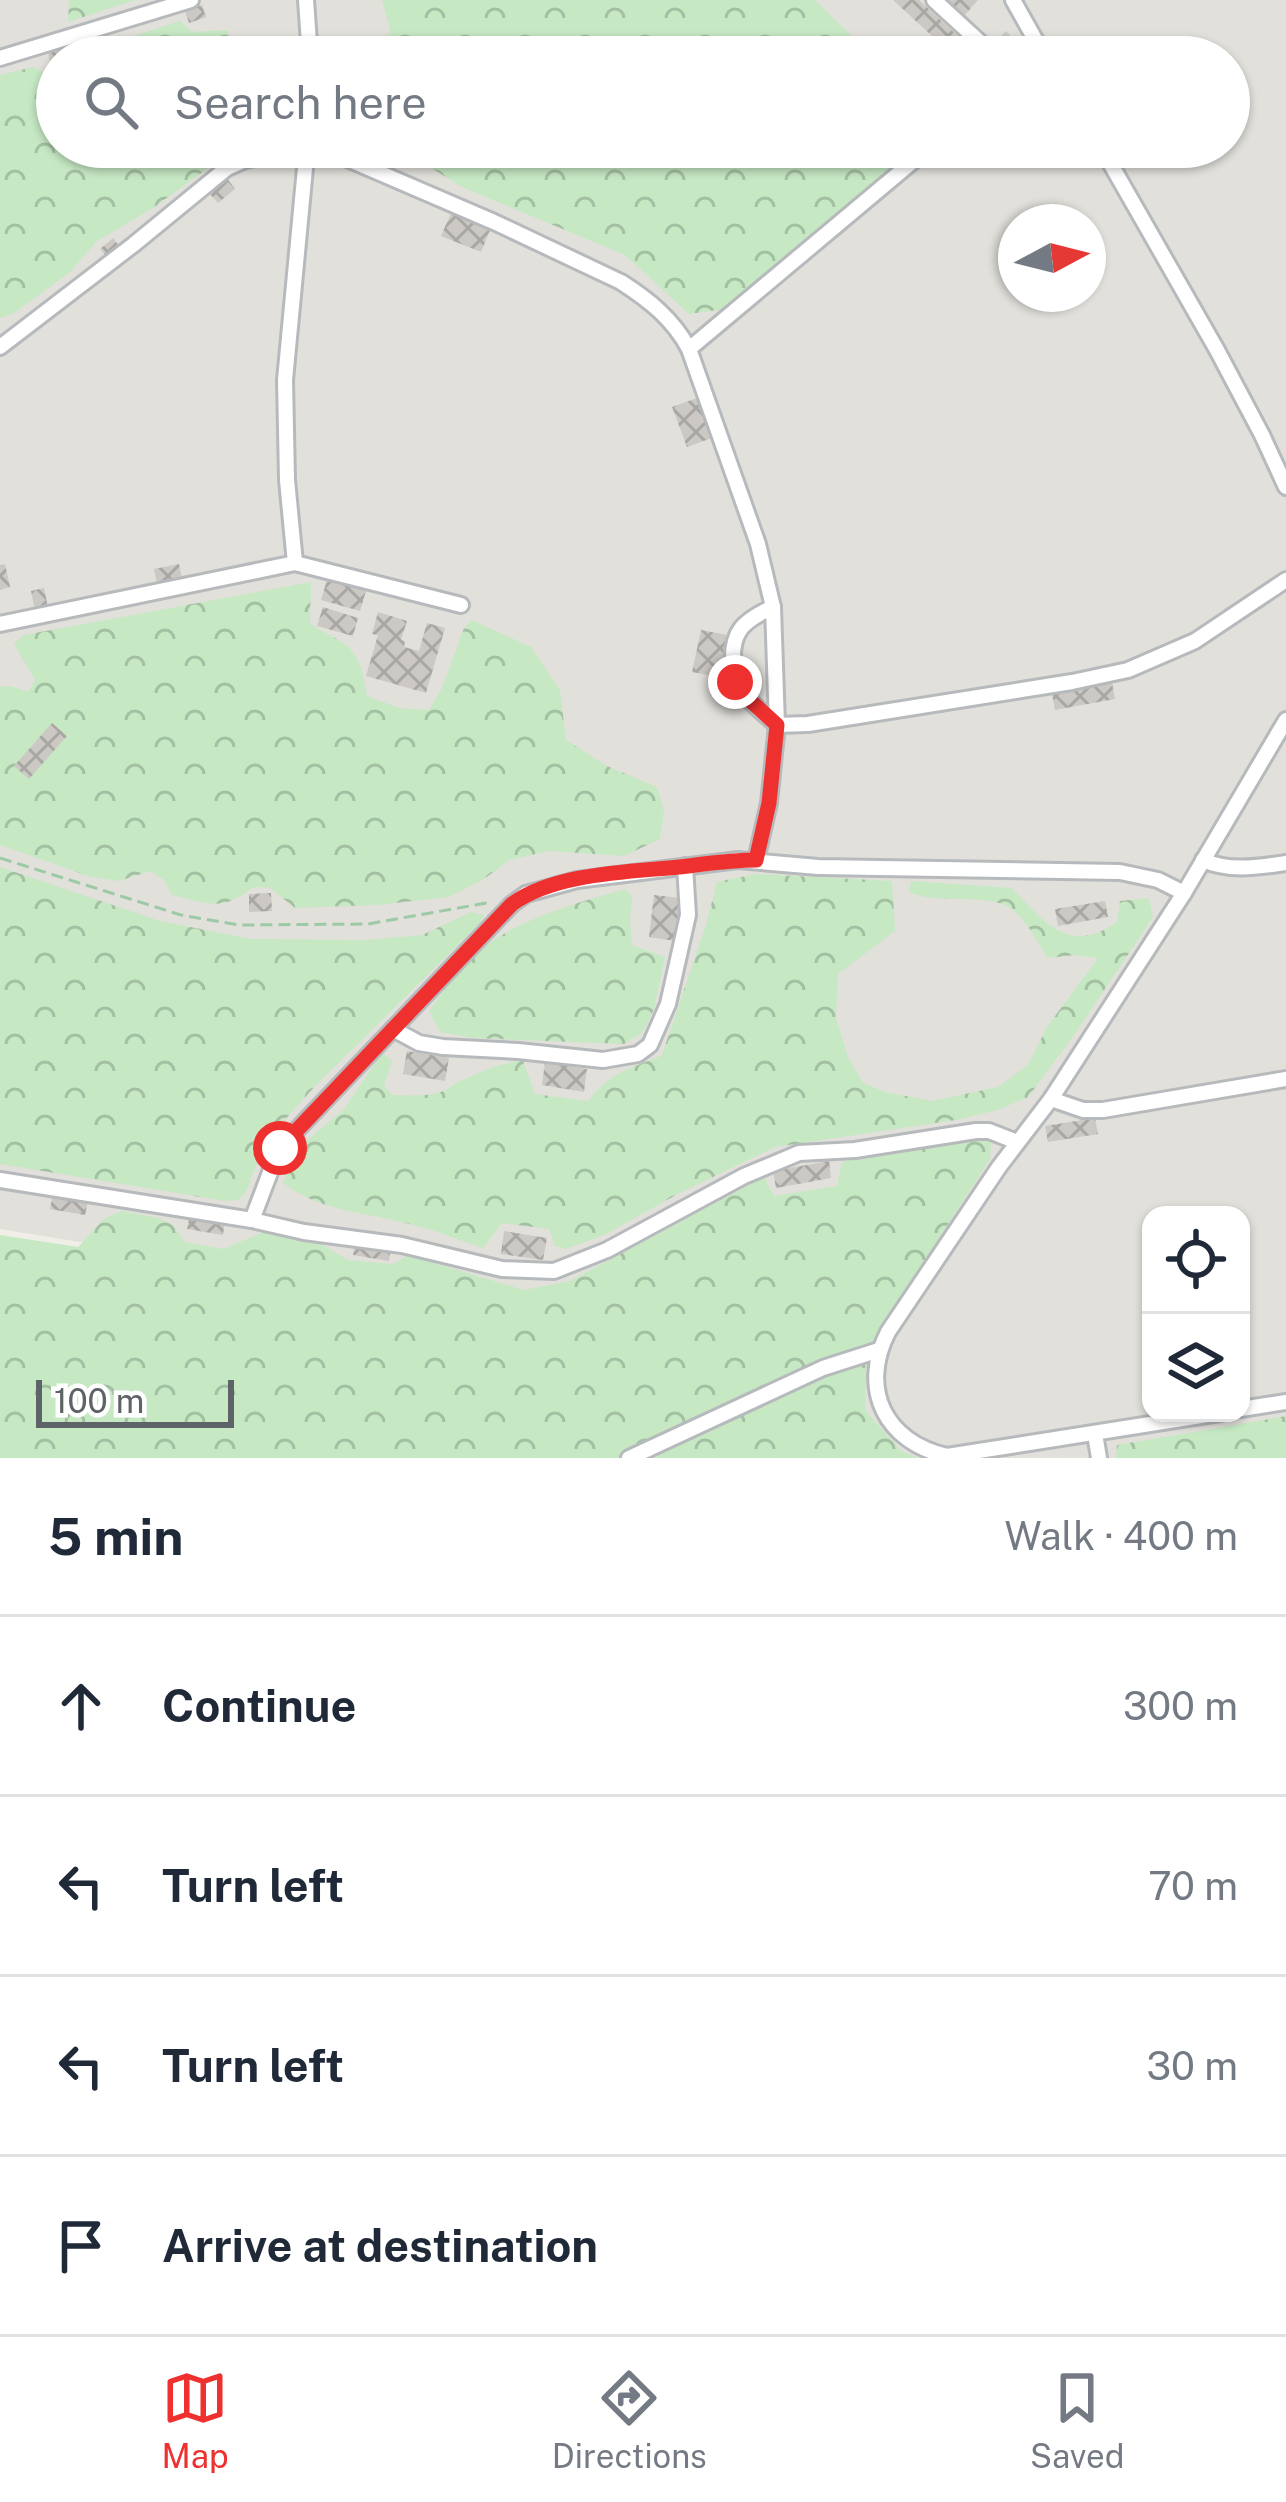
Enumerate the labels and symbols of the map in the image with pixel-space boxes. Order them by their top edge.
north arrow [998,204,1106,312]
route end [708,655,762,709]
route start [253,1121,307,1175]
scale bar [36,1374,234,1427]

